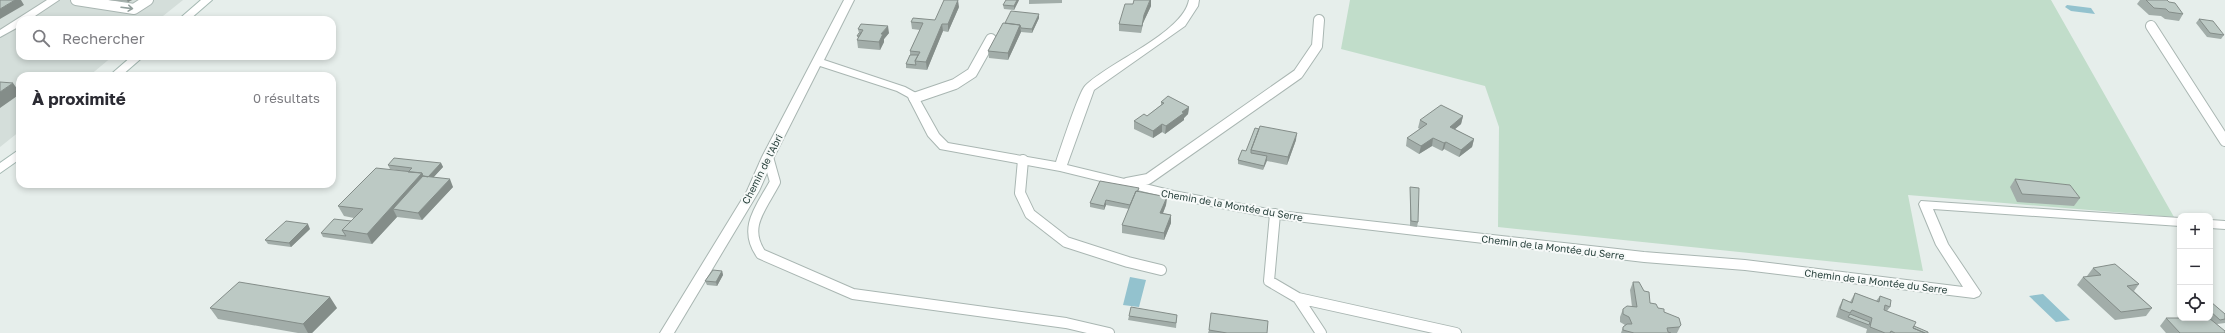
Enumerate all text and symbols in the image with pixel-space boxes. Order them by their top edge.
one-way arrow [120,4,133,12]
search box [16,16,336,60]
icon: search [30,27,52,49]
text: Rechercher [62,29,145,47]
text: À proximité [32,88,126,109]
text: 0 résultats [253,90,320,106]
street label: Chemin de l'Abri [739,132,785,206]
street label: Chemin de la Montée du Serre [1160,187,1304,223]
map controls [2177,213,2213,321]
button: + [2177,213,2213,249]
street label: Chemin de la Montée du Serre [1481,232,1625,262]
button: − [2177,249,2213,285]
street label: Chemin de la Montée du Serre [1804,266,1948,296]
button: locate [2177,285,2213,321]

